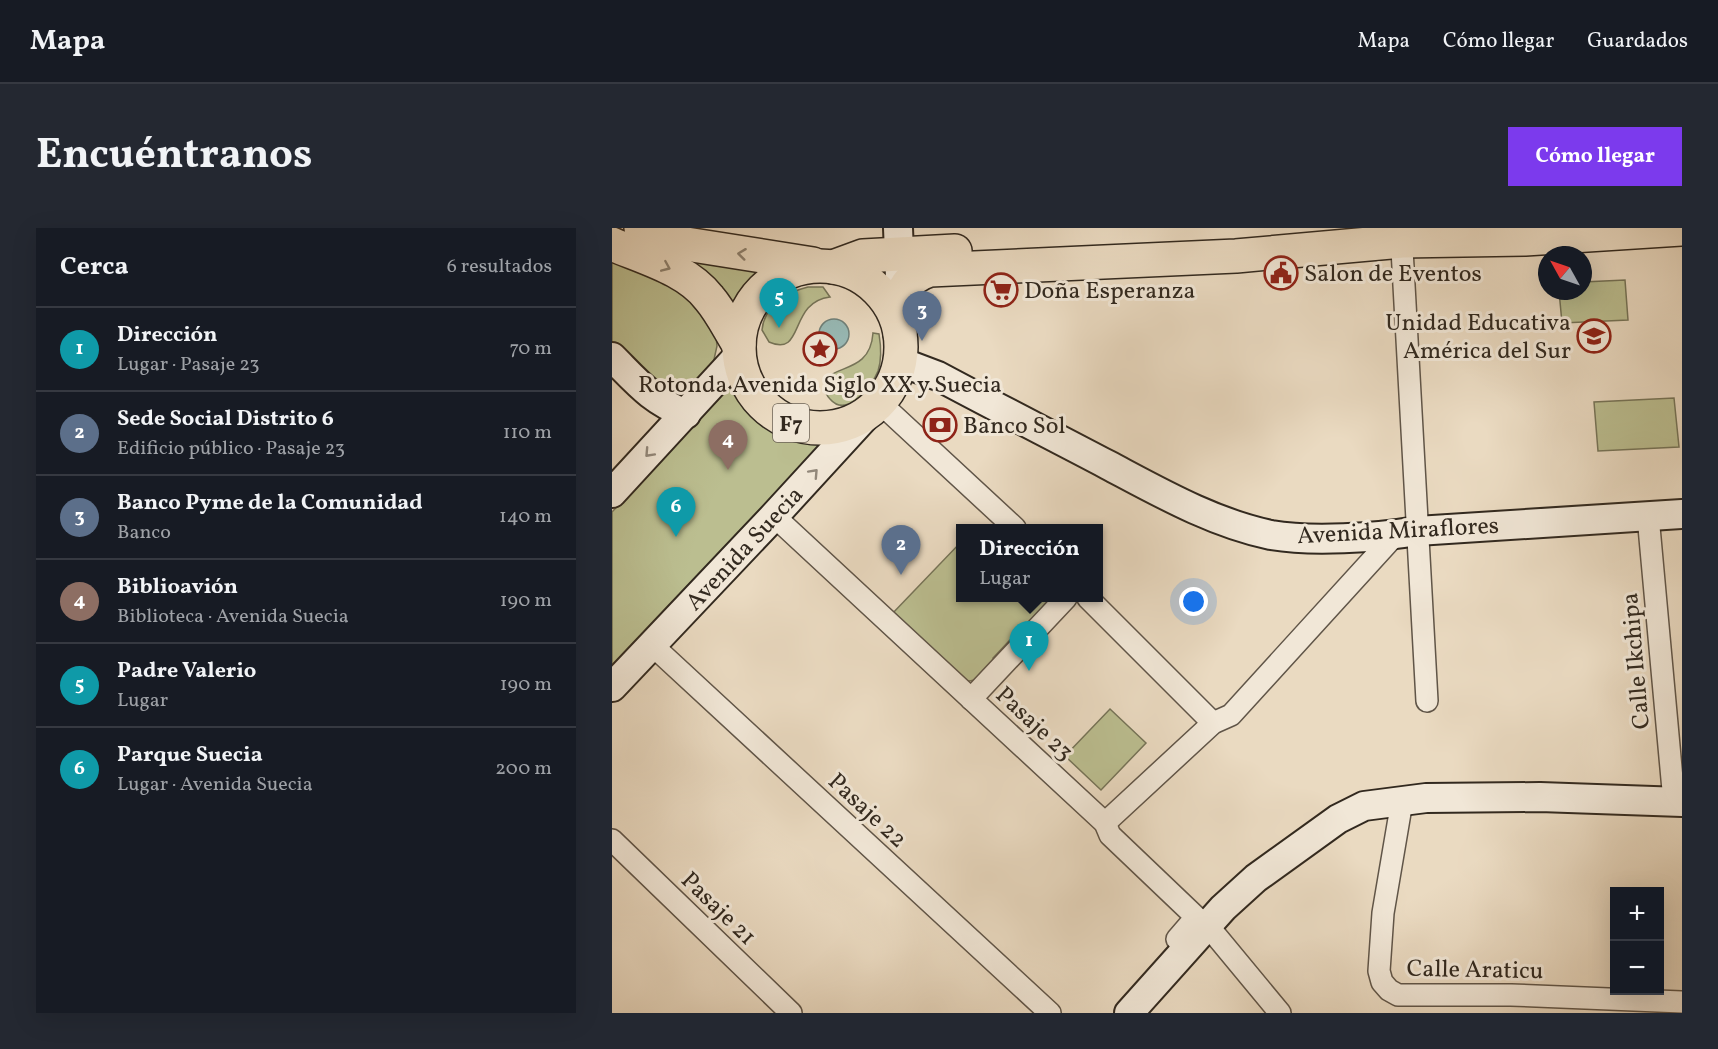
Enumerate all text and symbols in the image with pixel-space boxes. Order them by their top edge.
text: Mapa [30,22,105,61]
text: Mapa [1357,27,1410,56]
text: Cómo llegar [1443,27,1554,56]
text: Guardados [1587,27,1688,56]
text: Encuéntranos [36,127,312,186]
button: Cómo llegar [1508,127,1682,186]
north arrow [1538,246,1592,300]
one-way arrow [737,248,747,260]
text: Cerca [60,249,129,285]
text: 6 resultados [447,253,552,281]
public building icon: Salon de Eventos [1263,255,1299,291]
place label: Salon de Eventos [1304,258,1482,292]
one-way arrow [659,260,670,272]
supermarket icon: Doña Esperanza [983,272,1019,308]
place label: Doña Esperanza [1024,275,1196,309]
pin: 5 [760,279,798,328]
pin: 3 [902,291,942,341]
place label: Unidad Educativa América del Sur [1385,307,1571,369]
school or university icon: Unidad Educativa América del Sur [1576,318,1612,354]
text: Dirección [117,320,218,351]
place icon: Rotonda Avenida Siglo XX y Suecia [802,331,838,367]
text: 1 [75,335,84,363]
text: 70 m [509,335,552,363]
text: Lugar · Pasaje 23 [117,351,260,379]
place label: Rotonda Avenida Siglo XX y Suecia [638,369,1002,403]
text: Sede Social Distrito 6 [117,404,334,435]
road number: F7 [773,404,809,442]
bank icon: Banco Sol [922,407,958,443]
place label: Banco Sol [963,410,1065,444]
text: 2 [74,419,85,447]
text: 110 m [503,419,552,447]
pin: 4 [708,420,748,470]
text: Edificio público · Pasaje 23 [117,435,345,463]
one-way arrow [645,447,656,457]
one-way arrow [807,469,818,480]
street label: Avenida Suecia [679,480,812,619]
text: Banco Pyme de la Comunidad [117,488,423,519]
pin: 6 [656,488,696,537]
text: 3 [74,503,85,531]
text: 140 m [499,503,552,531]
street label: Avenida Miraflores [1296,510,1500,554]
text: Banco [117,519,171,547]
popup [956,524,1103,602]
pin: 2 [882,526,920,575]
text: Dirección [979,534,1080,565]
text: Lugar [979,565,1030,593]
text: Biblioavión [117,572,238,603]
text: 4 [73,587,86,615]
text: 190 m [500,587,552,615]
your location [1179,587,1208,616]
street label: Calle Ikchipa [1614,591,1660,730]
text: Biblioteca · Avenida Suecia [117,603,349,631]
pin: 1 [1010,622,1048,671]
text: Padre Valerio [117,656,256,687]
text: 5 [75,671,84,699]
text: 190 m [500,671,552,699]
street label: Pasaje 23 [987,679,1080,769]
text: Lugar [117,687,168,715]
text: Parque Suecia [117,740,263,771]
text: 6 [74,755,85,783]
text: 200 m [495,755,552,783]
street label: Pasaje 22 [820,766,914,857]
text: Lugar · Avenida Suecia [117,771,313,799]
street label: Pasaje 21 [672,865,763,954]
map controls [1610,887,1664,995]
button: + [1610,887,1664,941]
button: − [1610,941,1664,995]
street label: Calle Araticu [1406,953,1544,989]

